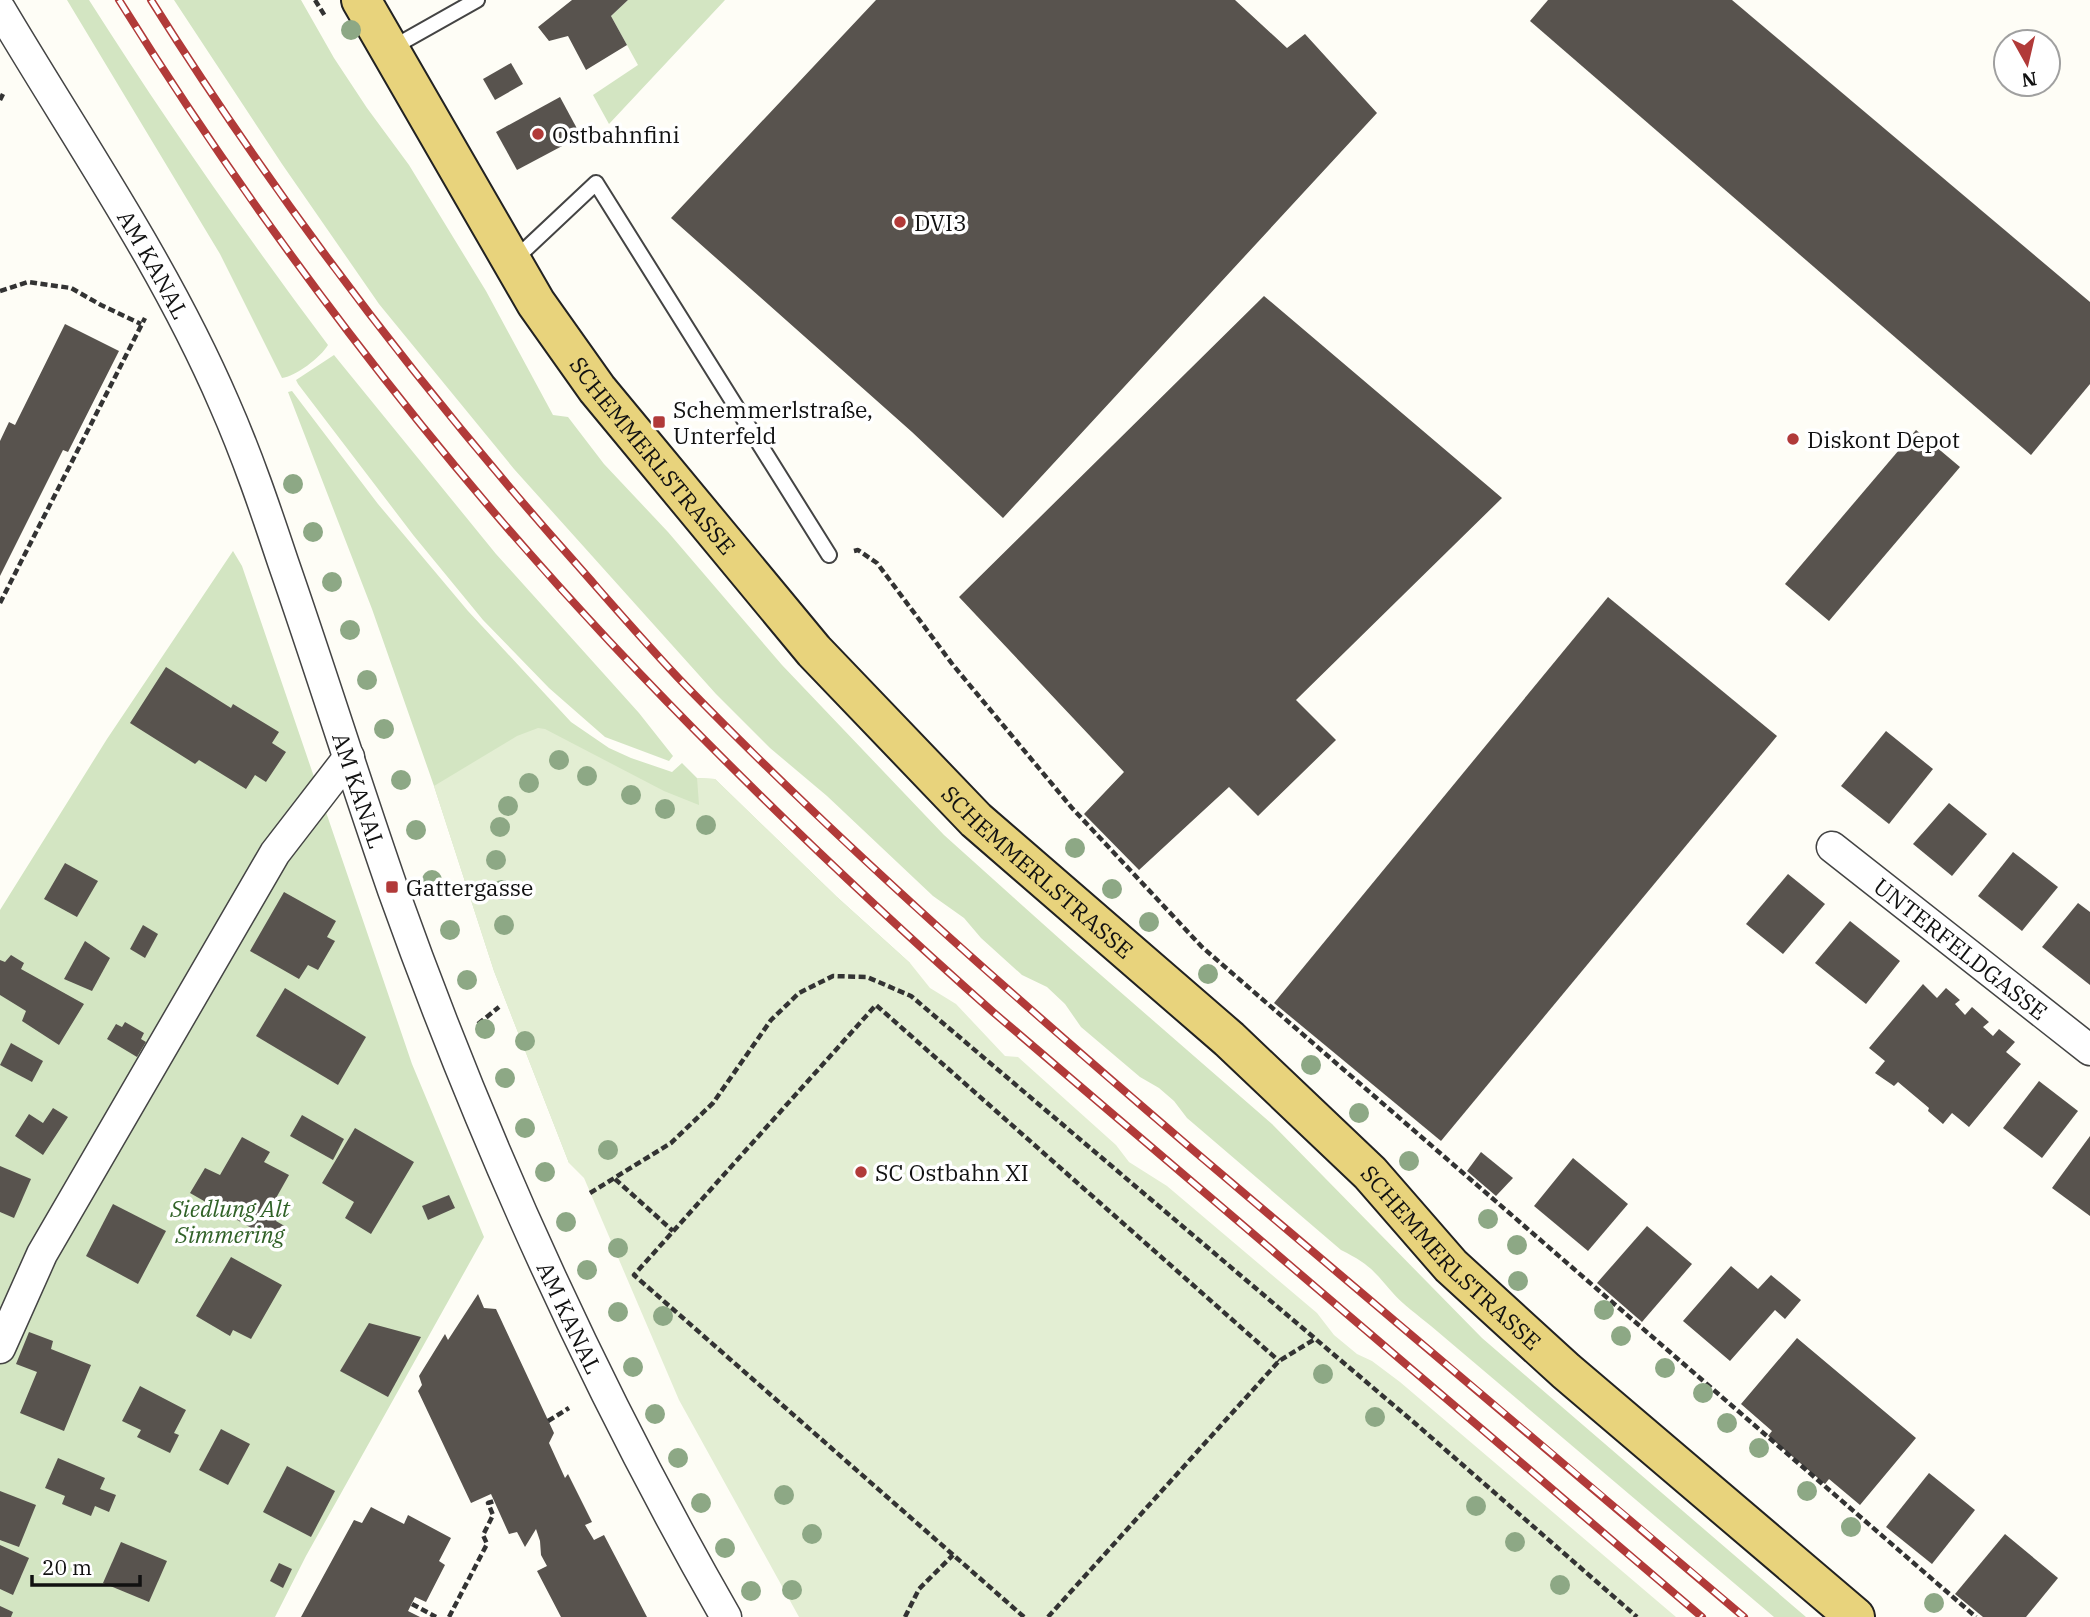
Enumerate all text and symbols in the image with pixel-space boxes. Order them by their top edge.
north arrow [1992,28,2062,98]
text: N [2020,67,2038,93]
place label: Ostbahnfini [552,119,680,149]
marker: Ostbahnfini [530,126,546,142]
street label: AM KANAL [111,204,196,324]
place label: DVI3 [914,207,967,237]
marker: DVI3 [892,214,908,230]
street label: SCHEMMERLSTRASSE [564,350,743,560]
place label: Schemmerlstraße, Unterfeld [673,394,873,450]
marker: Schemmerlstraße, Unterfeld [651,414,667,430]
place label: Diskont Depot [1807,424,1960,454]
marker: Diskont Depot [1785,431,1801,447]
street label: AM KANAL [326,729,393,852]
street label: SCHEMMERLSTRASSE [935,779,1140,965]
street label: UNTERFELDGASSE [1868,871,2054,1026]
place label: Gattergasse [406,872,533,902]
marker: Gattergasse [384,879,400,895]
place label: SC Ostbahn XI [875,1157,1029,1187]
street label: SCHEMMERLSTRASSE [1355,1159,1548,1356]
marker: SC Ostbahn XI [853,1164,869,1180]
park label: Siedlung Alt Simmering [169,1193,291,1249]
street label: AM KANAL [531,1257,609,1378]
scale bar [32,1544,140,1588]
text: 20 m [42,1553,92,1581]

